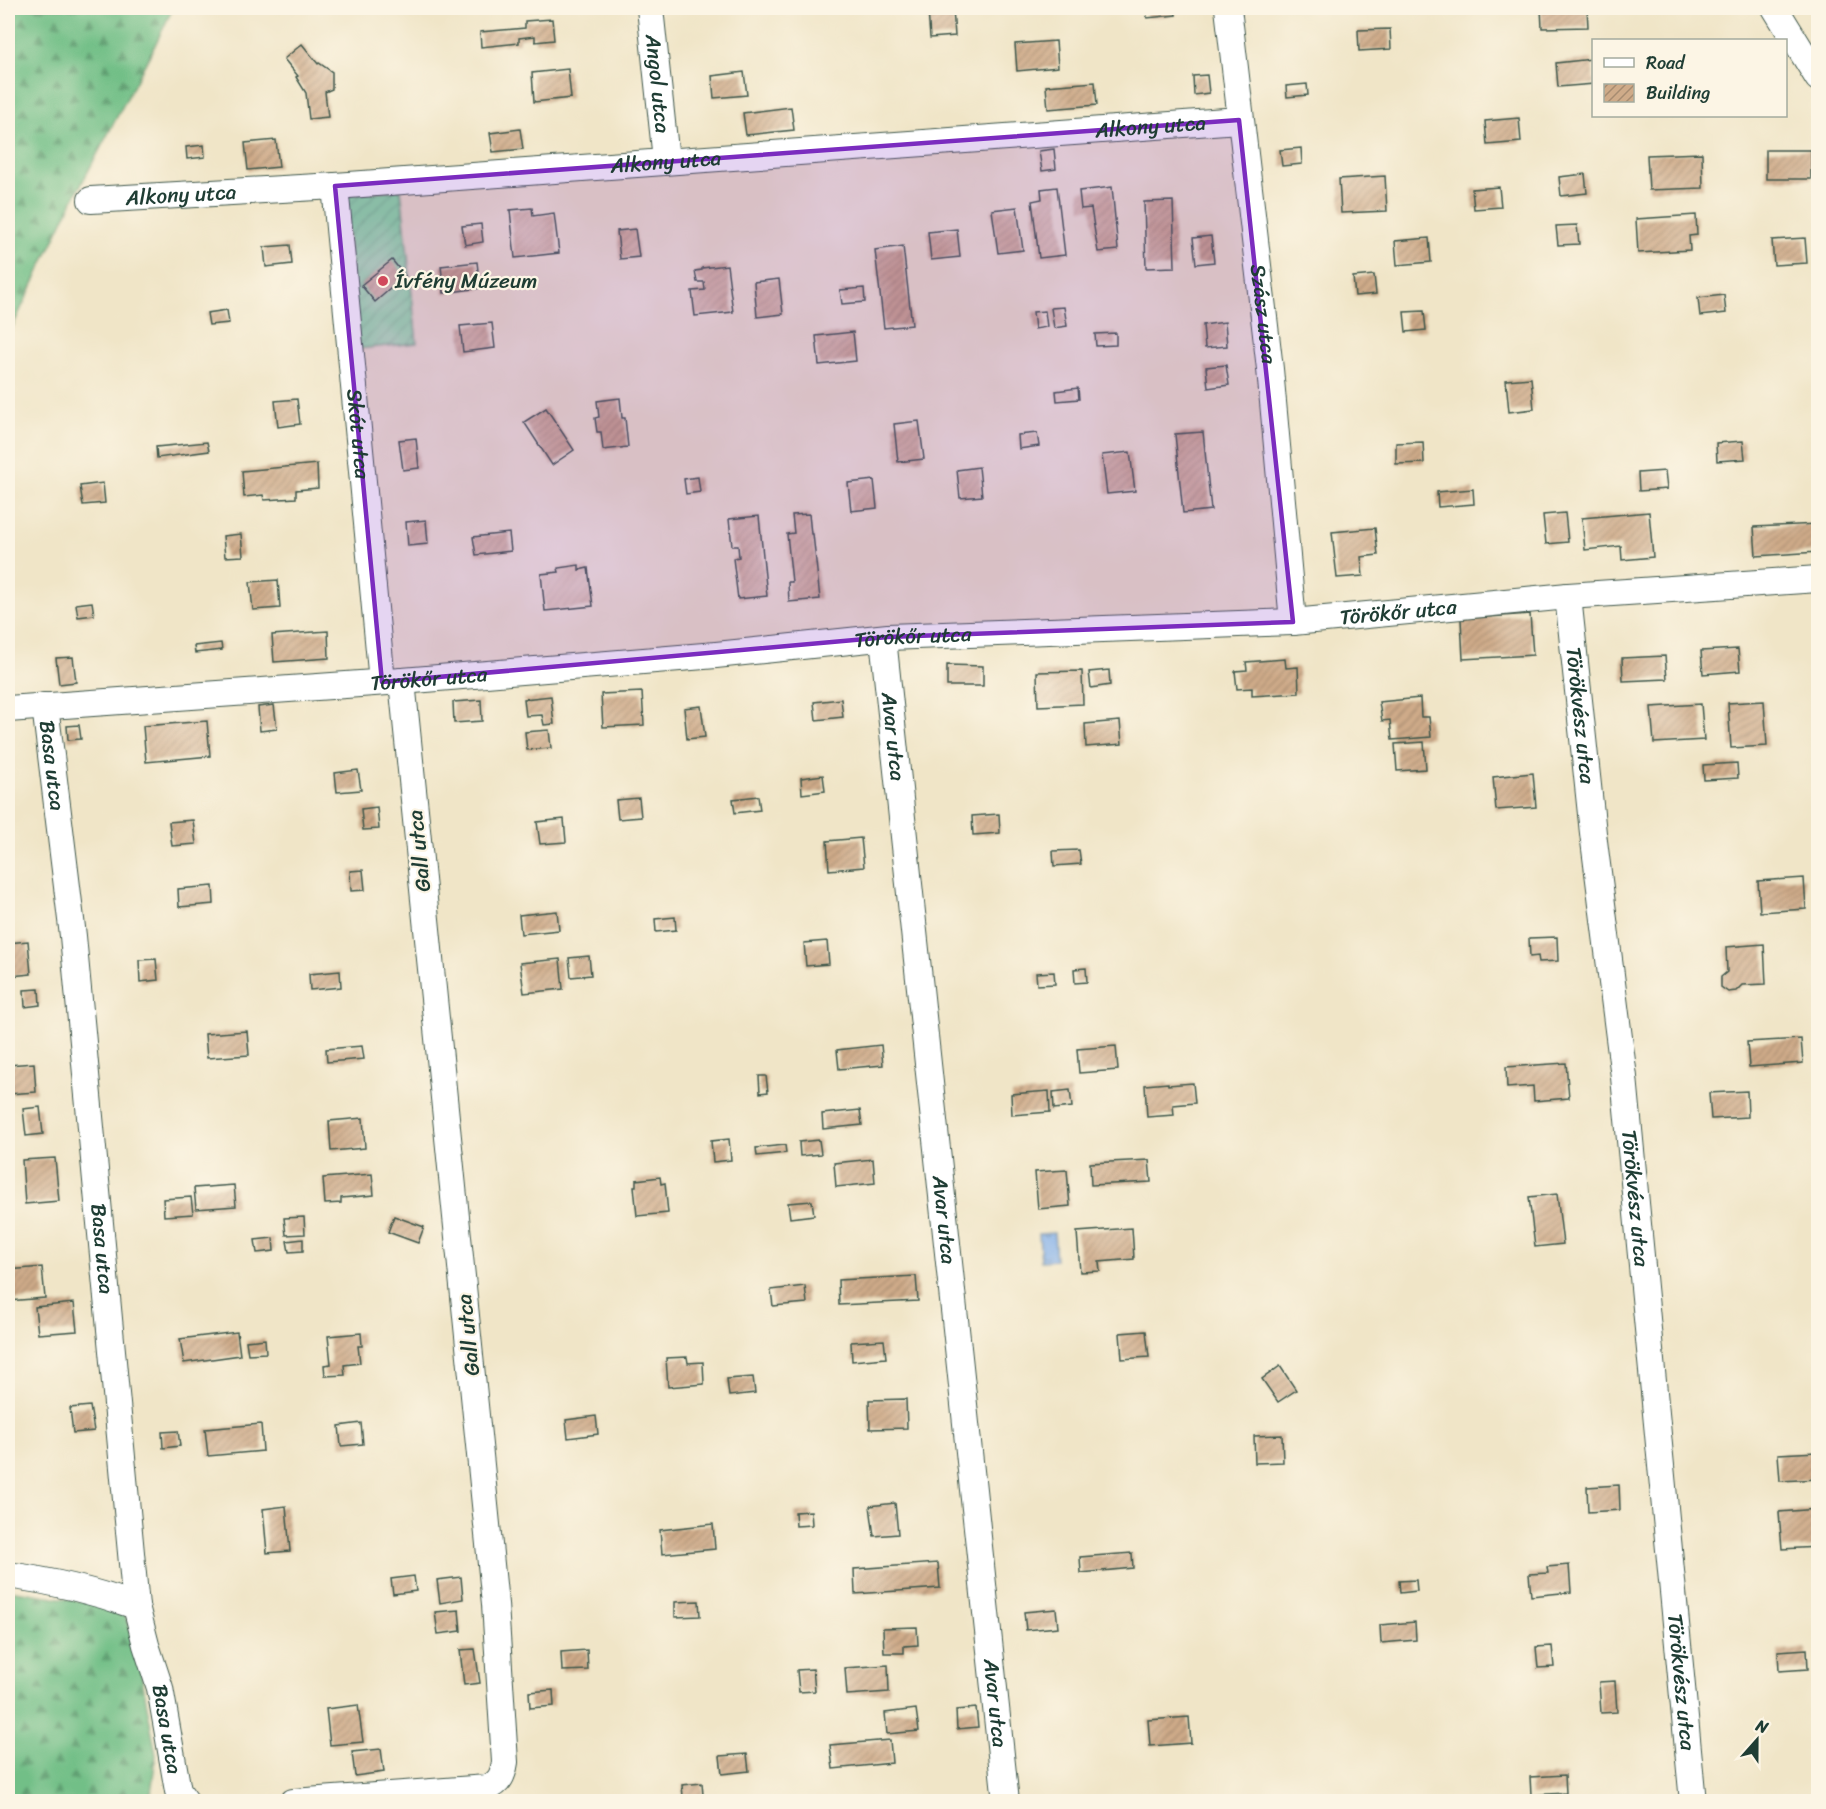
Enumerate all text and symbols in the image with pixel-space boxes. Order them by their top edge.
street label: Angol utca [634,31,682,135]
legend [1592,39,1787,117]
text: Road [1646,47,1686,79]
text: Building [1646,77,1710,109]
street label: Alkony utca [1093,103,1208,150]
street label: Alkony utca [608,139,723,185]
street label: Alkony utca [123,173,238,217]
place label: Ívfény Múzeum [394,262,537,300]
street label: Szász utca [1239,262,1288,366]
marker: Ívfény Múzeum [376,274,390,288]
street label: Skót utca [335,387,382,481]
street label: Törökőr utca [1338,588,1459,636]
street label: Törökőr utca [853,615,973,659]
street label: Törökvész utca [1554,645,1607,786]
street label: Törökőr utca [369,655,489,702]
street label: Avar utca [870,689,917,783]
street label: Basa utca [28,718,77,813]
street label: Gall utca [396,808,442,894]
street label: Törökvész utca [1610,1128,1661,1269]
street label: Avar utca [921,1173,968,1266]
street label: Basa utca [79,1202,126,1296]
street label: Gall utca [445,1292,491,1378]
street label: Törökvész utca [1656,1612,1707,1753]
street label: Avar utca [972,1656,1019,1750]
street label: Basa utca [141,1681,194,1778]
north arrow [1727,1710,1787,1770]
text: N [1751,1711,1773,1742]

